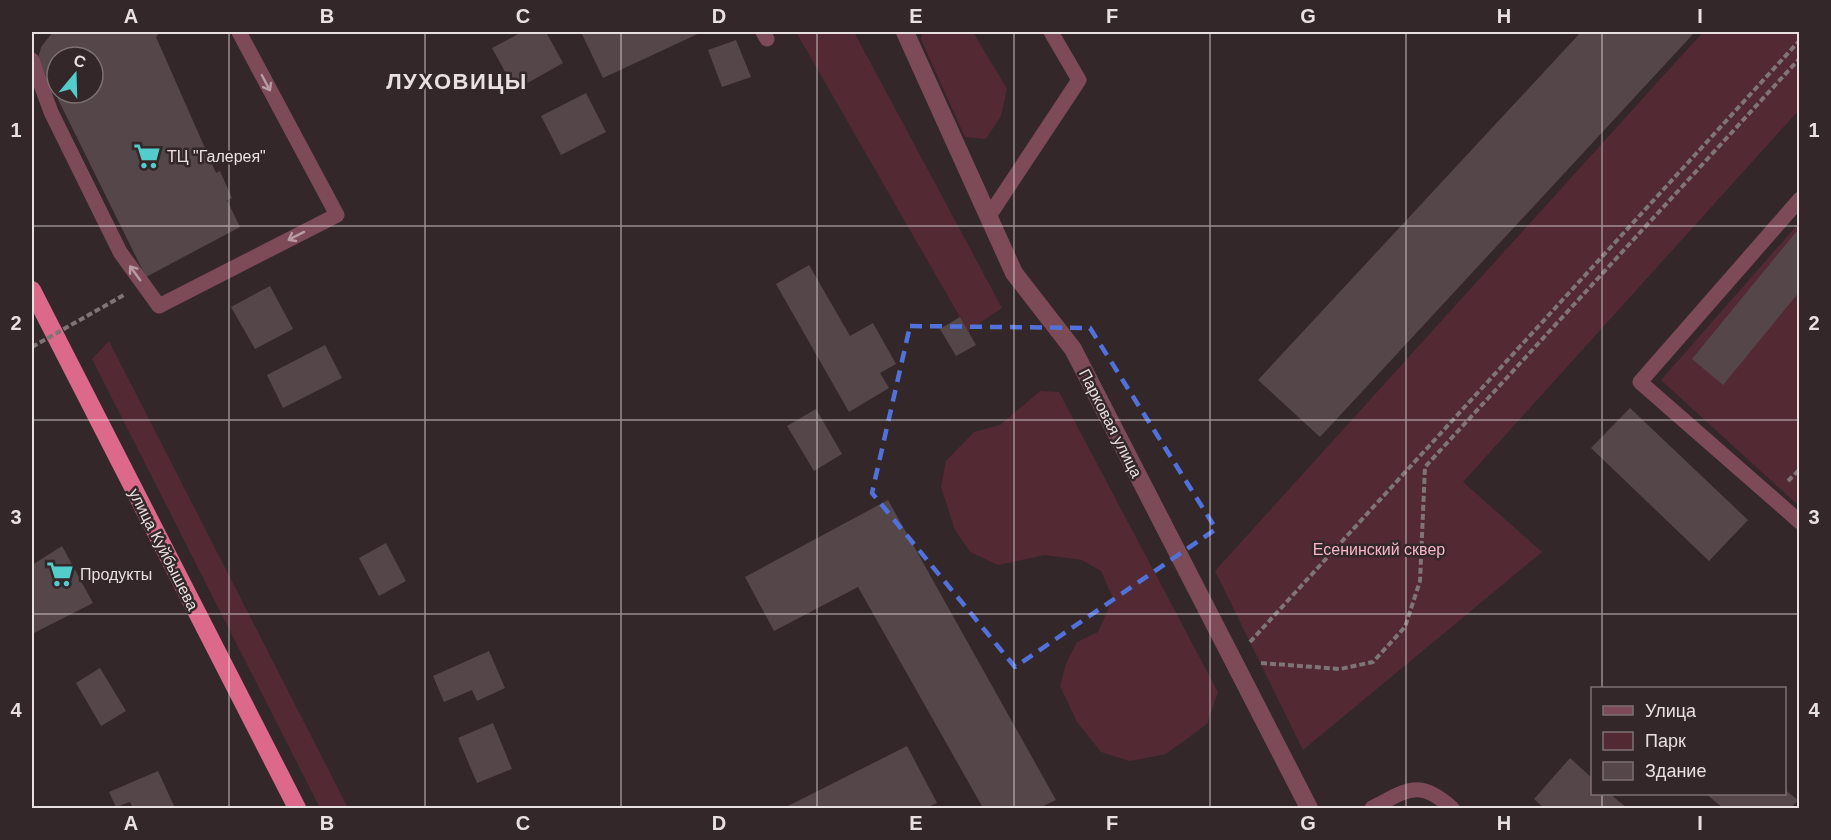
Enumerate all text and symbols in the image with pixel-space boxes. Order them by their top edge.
text: A [124,5,138,27]
text: B [320,5,334,27]
text: C [516,5,530,27]
text: D [712,5,726,27]
text: E [909,5,923,27]
text: F [1106,5,1118,27]
text: G [1300,5,1316,27]
text: H [1497,5,1511,27]
text: I [1697,5,1703,27]
north arrow [45,45,105,105]
text: С [71,51,88,71]
district label: ЛУХОВИЦЫ [386,69,528,94]
one-way arrow [260,74,272,91]
text: 1 [10,119,22,141]
text: 1 [1808,119,1820,141]
supermarket icon: ТЦ "Галерея" [132,141,162,171]
place label: ТЦ "Галерея" [167,148,266,165]
one-way arrow [288,231,306,242]
one-way arrow [129,266,141,282]
text: 2 [10,312,22,334]
text: 2 [1808,312,1820,334]
street label: Парковая улица [1076,366,1145,480]
street label: улица Куйбышева [125,486,202,613]
text: 3 [10,506,22,528]
text: 3 [1808,506,1820,528]
park label: Есенинский сквер [1313,541,1445,558]
supermarket icon: Продукты [45,559,75,589]
place label: Продукты [80,566,152,583]
legend [1591,687,1786,795]
text: 4 [10,699,22,721]
text: 4 [1808,699,1820,721]
text: Улица [1645,701,1697,721]
text: Парк [1645,731,1686,751]
text: Здание [1645,761,1706,781]
text: A [124,812,138,834]
text: B [320,812,334,834]
text: C [516,812,530,834]
text: D [712,812,726,834]
text: E [909,812,923,834]
text: F [1106,812,1118,834]
text: G [1300,812,1316,834]
text: H [1497,812,1511,834]
text: I [1697,812,1703,834]

